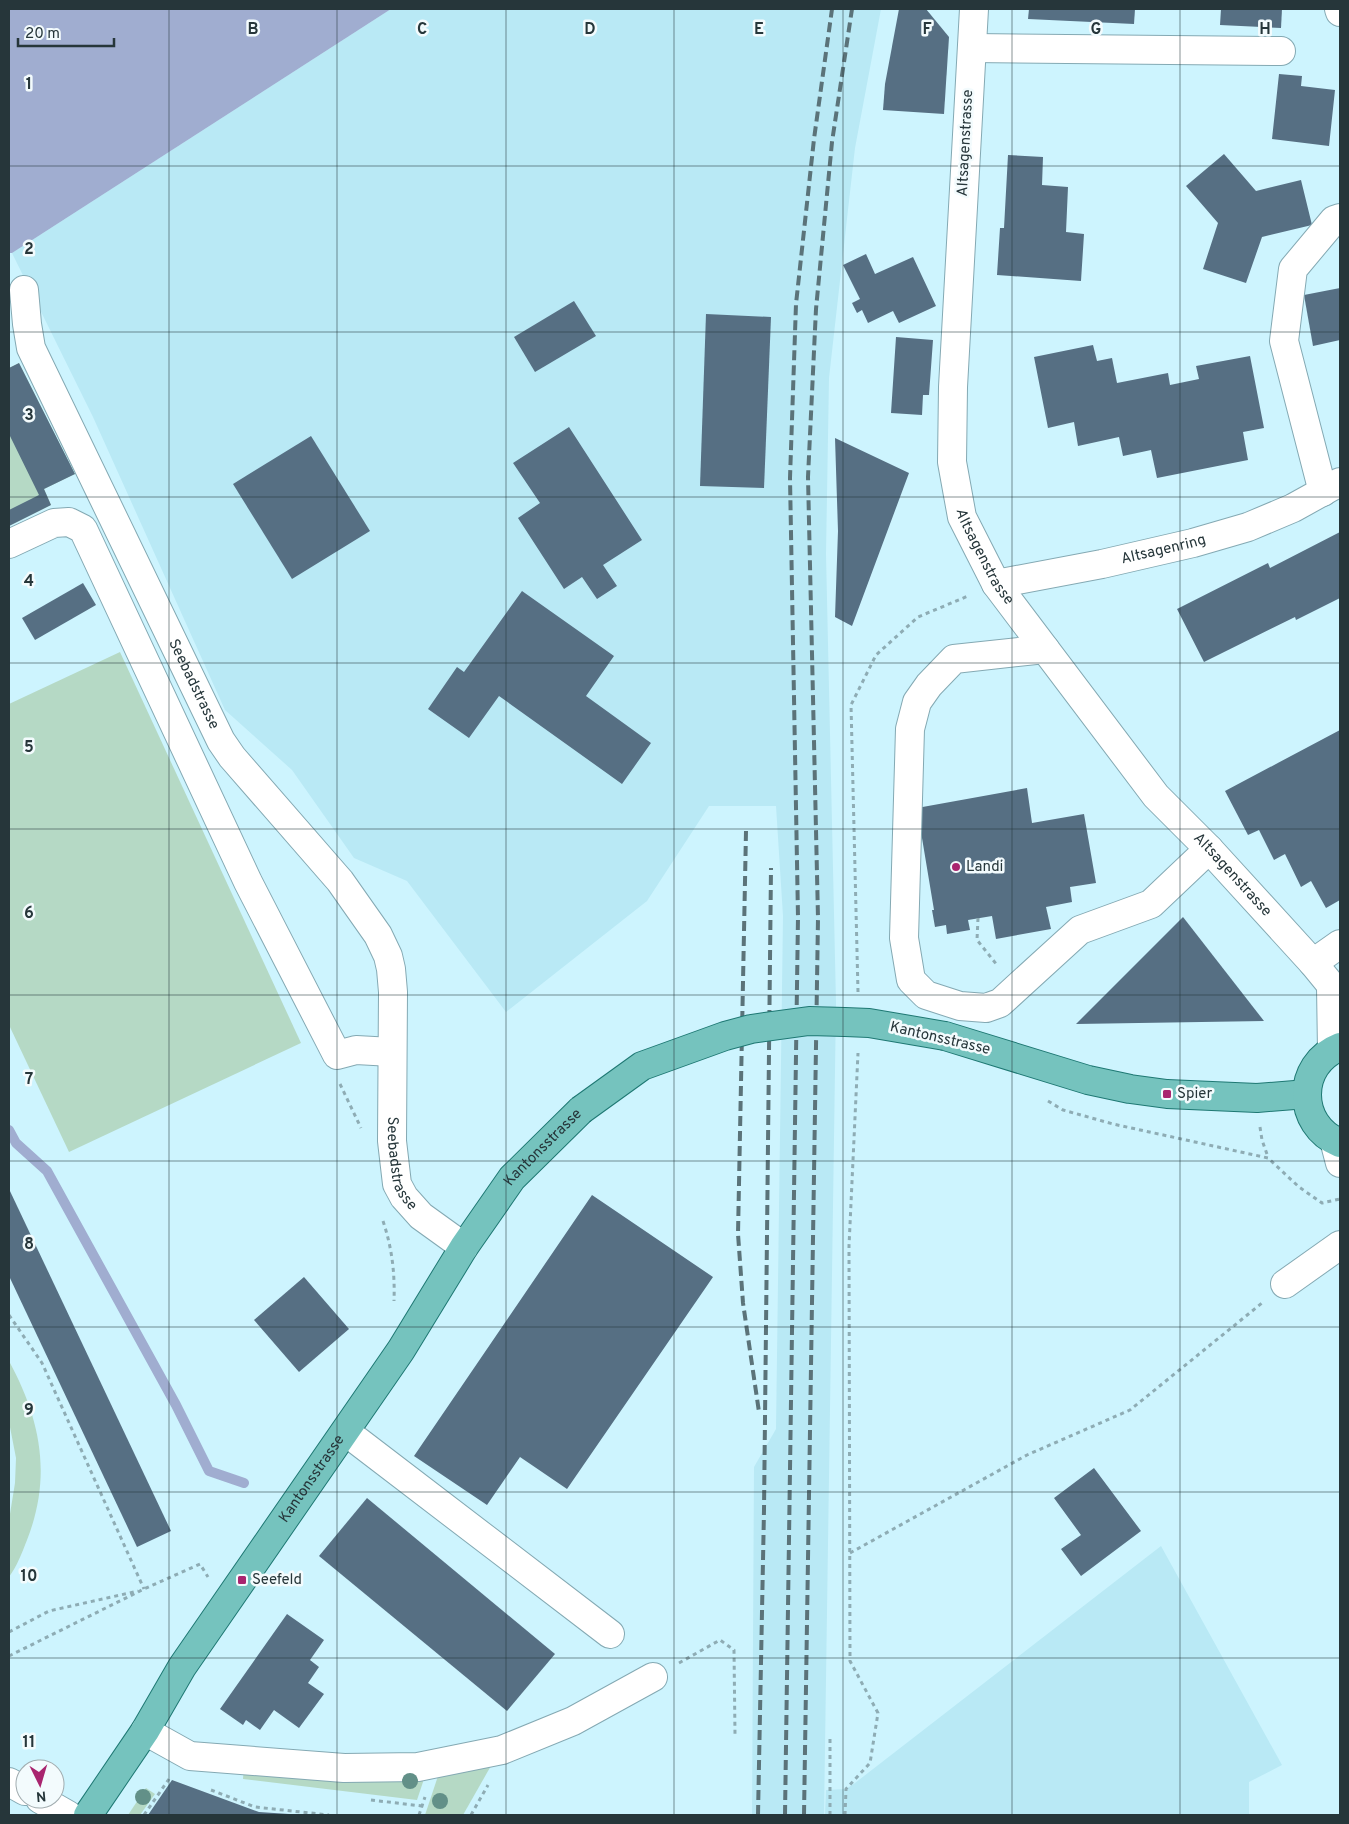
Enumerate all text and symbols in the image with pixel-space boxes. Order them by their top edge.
scale bar [18,15,114,47]
text: B [247,20,259,40]
text: C [417,20,427,40]
text: D [584,20,596,40]
text: E [754,20,764,40]
text: F [922,20,932,40]
text: G [1091,20,1101,40]
text: H [1259,20,1271,40]
text: 20 m [25,25,60,44]
text: 1 [26,75,32,95]
street label: Altsagenstrasse [954,89,978,197]
text: 2 [24,240,34,260]
text: 3 [24,406,34,426]
street label: Altsagenstrasse [951,507,1018,609]
street label: Altsagenring [1119,530,1208,569]
text: 4 [24,572,34,592]
street label: Seebadstrasse [164,636,223,732]
text: 5 [24,738,34,758]
street label: Altsagenstrasse [1189,829,1276,921]
place label: Landi [966,858,1003,877]
marker: Landi [950,861,962,873]
text: 6 [24,904,34,924]
street label: Kantonsstrasse [888,1018,992,1060]
text: 7 [25,1070,33,1090]
place label: Spier [1177,1085,1212,1104]
marker: Spier [1161,1088,1173,1100]
street label: Kantonsstrasse [500,1105,586,1190]
street label: Seebadstrasse [382,1116,421,1215]
text: 8 [24,1235,34,1255]
text: 9 [24,1401,34,1421]
street label: Kantonsstrasse [275,1431,349,1527]
text: 10 [21,1567,37,1587]
place label: Seefeld [252,1571,302,1590]
marker: Seefeld [236,1574,248,1586]
text: 11 [23,1733,35,1753]
north arrow [15,1759,65,1809]
text: N [35,1787,47,1804]

